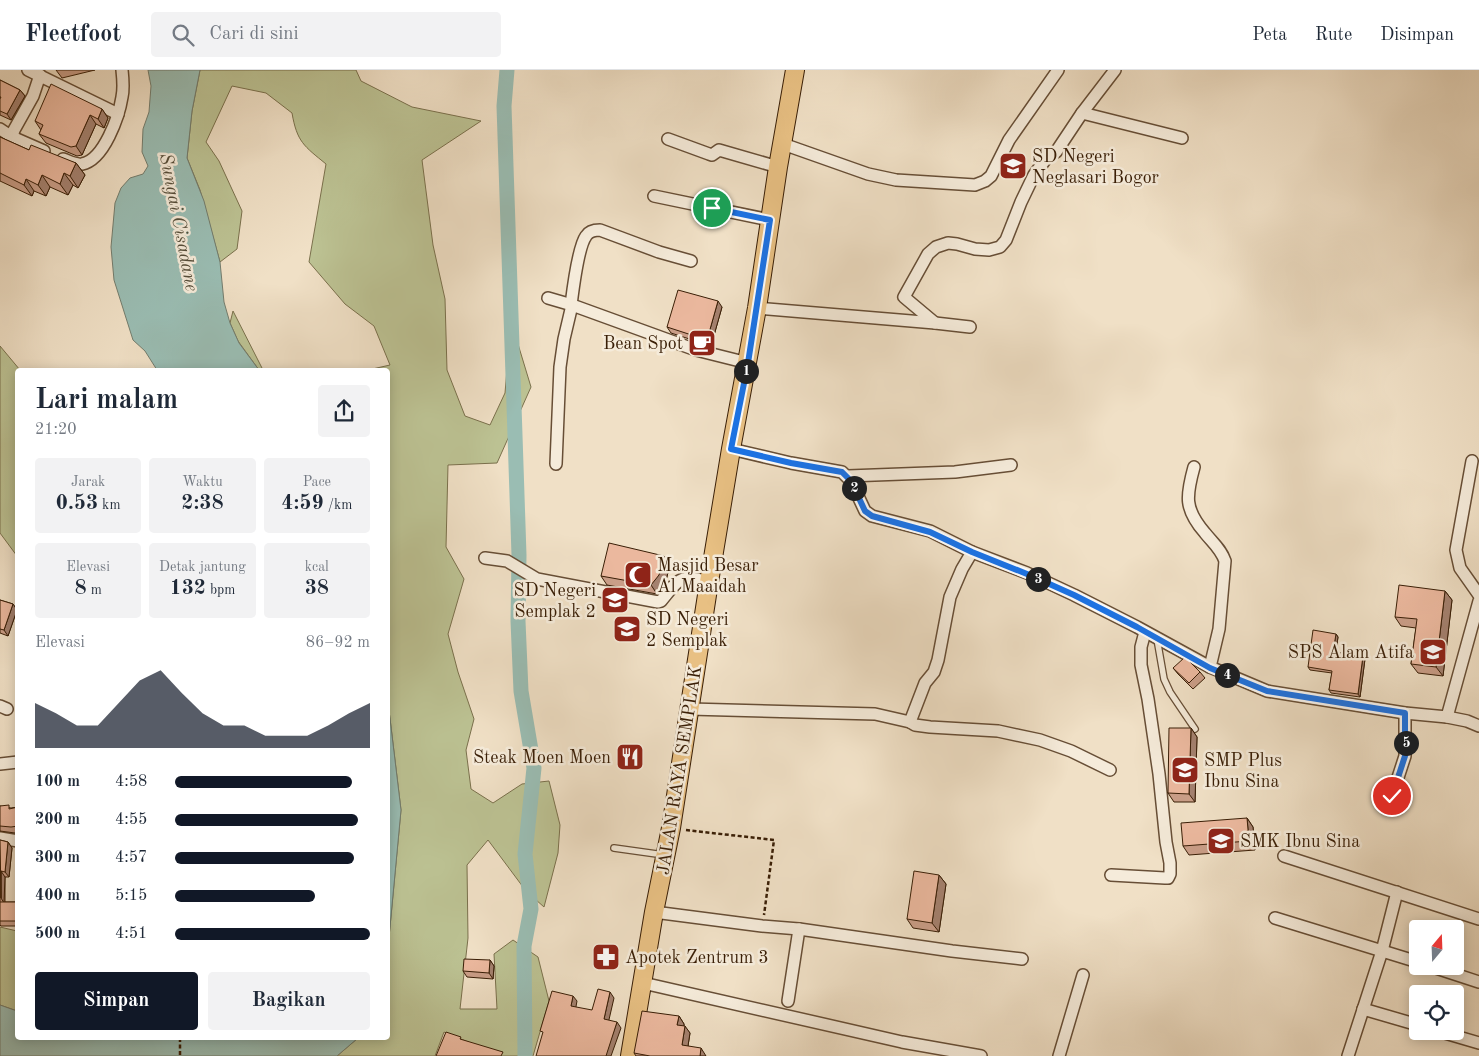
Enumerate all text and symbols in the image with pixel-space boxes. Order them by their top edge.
search box [151,12,501,57]
icon: search [169,21,197,49]
text: Fleetfoot [25,23,121,47]
text: Cari di sini [209,25,299,44]
text: Peta [1252,26,1287,44]
text: Rute [1315,26,1352,44]
text: Disimpan [1380,26,1454,44]
place label: SD Negeri Neglasari Bogor [1032,148,1160,187]
school or university icon: SD Negeri Neglasari Bogor [998,151,1028,181]
water label: Sungai Cisadane [155,152,200,294]
pin [691,187,733,229]
icon: arrive [698,194,726,222]
cafe icon: Bean Spot [687,328,717,358]
place label: Bean Spot [603,335,683,353]
pin: 1 [734,358,758,384]
text: 1 [742,364,751,378]
button: share [318,385,370,437]
text: Lari malam [35,387,178,415]
text: 21:20 [35,422,77,438]
text: Jarak [71,475,105,489]
text: Waktu [182,475,223,489]
text: Pace [303,475,331,489]
pin: 2 [842,476,866,500]
text: 2 [850,481,859,495]
text: 0.53 [56,493,98,514]
text: 2:38 [181,493,224,514]
text: 4:59 [281,493,324,514]
text: km [98,498,121,512]
text: /km [324,498,352,512]
place label: Masjid Besar Al Maaidah [657,557,759,596]
text: Elevasi [66,560,110,574]
text: Detak jantung [159,560,246,574]
text: kcal [305,560,329,574]
mosque icon: Masjid Besar Al Maaidah [623,560,653,590]
pin: 3 [1026,566,1050,592]
text: 3 [1034,572,1043,586]
text: 8 [75,578,87,599]
text: 132 [169,578,206,599]
text: 38 [305,578,329,599]
place label: SD Negeri Semplak 2 [513,582,596,621]
text: m [87,583,102,597]
text: bpm [206,583,236,597]
school or university icon: SD Negeri Semplak 2 [600,585,630,615]
place label: SD Negeri 2 Semplak [646,611,729,650]
school or university icon: SD Negeri 2 Semplak [612,614,642,644]
text: Elevasi [35,635,85,651]
text: 86–92 m [306,635,370,651]
school or university icon: SPS Alam Atifa [1418,637,1448,667]
place label: SPS Alam Atifa [1288,644,1414,662]
pin: 4 [1214,662,1240,688]
street label: JALAN RAYA SEMPLAK [655,664,705,876]
text: 4 [1223,668,1232,682]
pin: 5 [1394,730,1418,756]
text: 5 [1402,736,1411,750]
restaurant icon: Steak Moen Moen [615,742,645,772]
place label: Steak Moen Moen [473,749,611,767]
place label: SMP Plus Ibnu Sina [1204,752,1282,791]
school or university icon: SMP Plus Ibnu Sina [1170,755,1200,785]
text: 100 m [35,774,80,790]
text: 4:58 [115,774,147,790]
pin [1371,775,1413,817]
icon: check [1378,782,1406,810]
text: 200 m [35,812,80,828]
text: 4:55 [115,812,147,828]
school or university icon: SMK Ibnu Sina [1206,826,1236,856]
place label: SMK Ibnu Sina [1240,833,1360,851]
text: 300 m [35,850,80,866]
text: 4:57 [115,850,147,866]
text: 400 m [35,888,80,904]
text: 5:15 [115,888,147,904]
north arrow [1409,920,1464,975]
map controls [1409,920,1464,1040]
text: 500 m [35,926,80,942]
text: 4:51 [115,926,147,942]
pharmacy icon: Apotek Zentrum 3 [591,942,621,972]
place label: Apotek Zentrum 3 [625,949,769,967]
button: Simpan [35,972,198,1030]
button: Bagikan [208,972,370,1030]
button: locate [1409,985,1464,1040]

